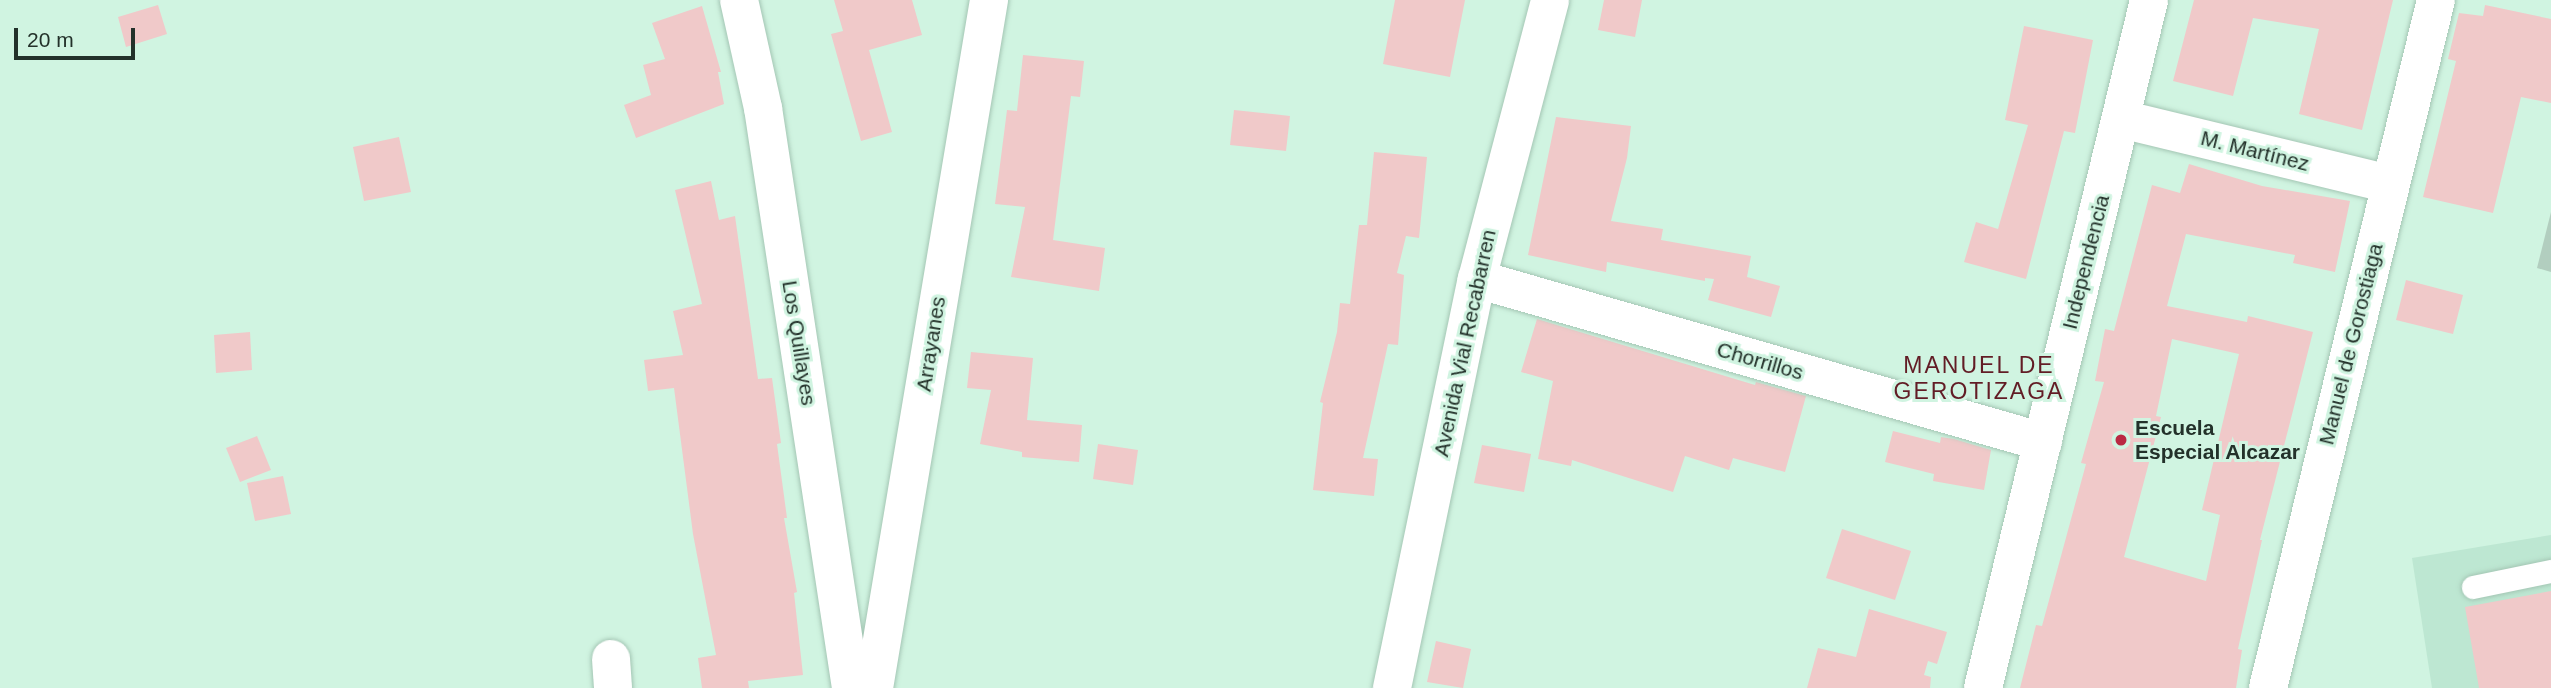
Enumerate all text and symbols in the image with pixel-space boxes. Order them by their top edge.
scale bar [18,14,138,58]
text: 20 m [27,28,74,51]
street label: M. Martínez [2198,125,2312,177]
street label: Independencia [2057,192,2115,332]
street label: Avenida Vial Recabarren [1429,227,1501,459]
street label: Manuel de Gorostiaga [2314,241,2388,447]
street label: Los Quillayes [777,279,821,407]
street label: Arrayanes [911,295,951,393]
street label: Chorrillos [1714,337,1806,385]
district label: MANUEL DE GEROTIZAGA [1895,351,2063,405]
place label: Escuela Especial Alcazar [2135,415,2301,465]
marker: Escuela Especial Alcazar [2113,432,2129,448]

